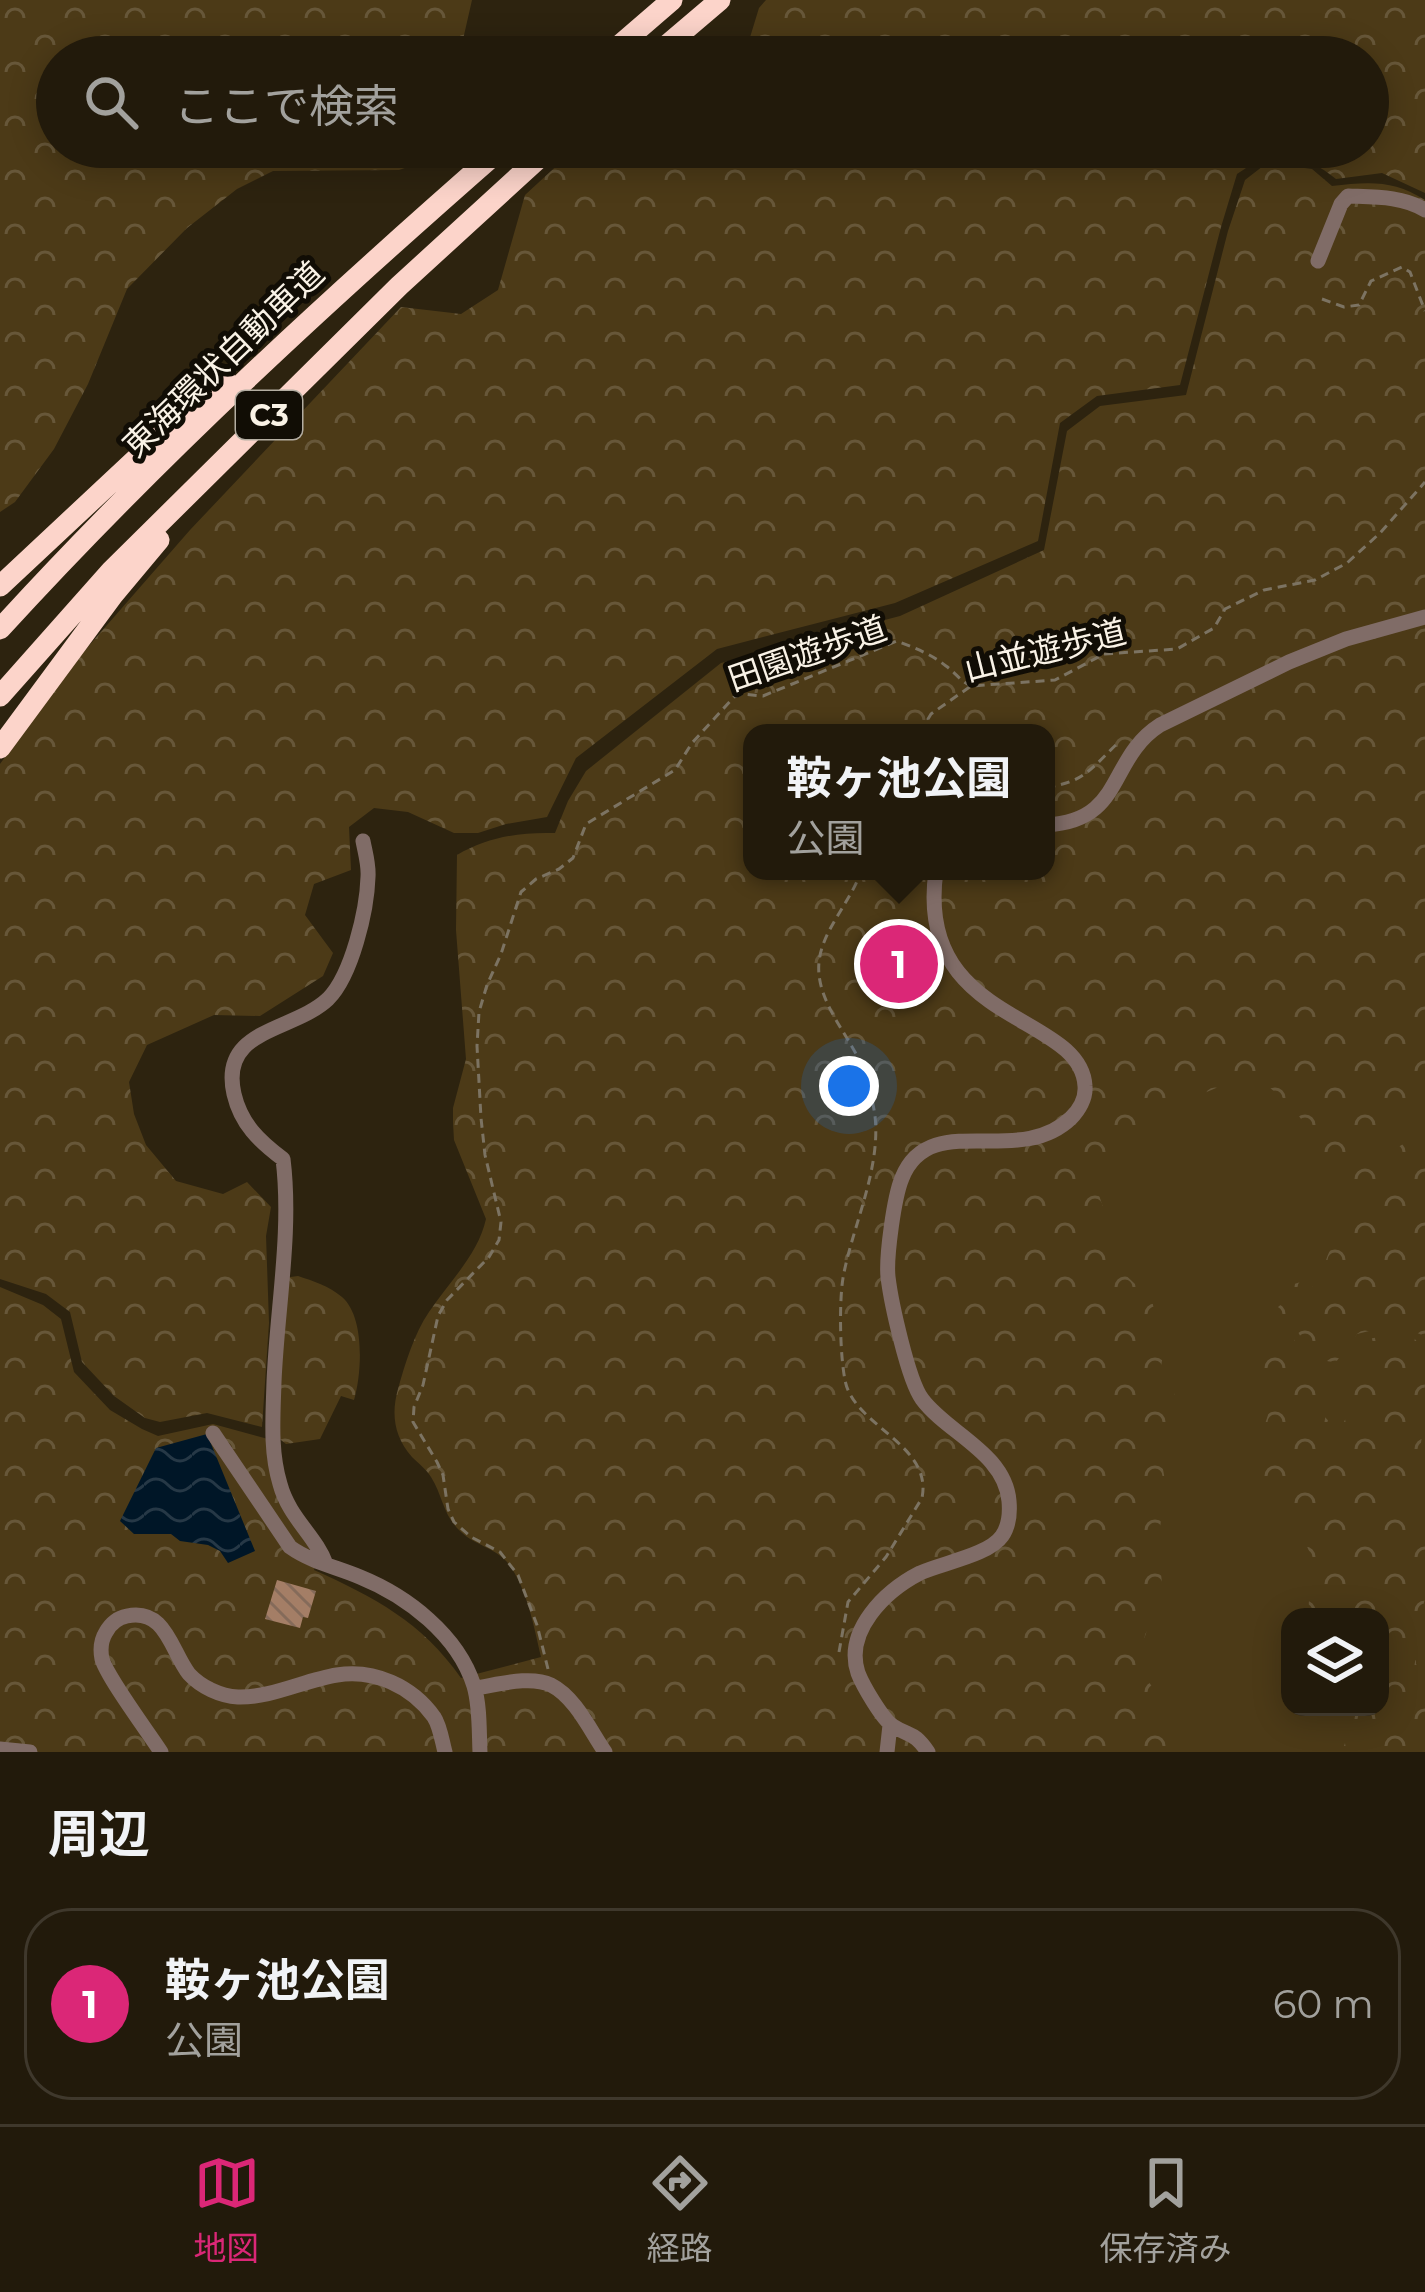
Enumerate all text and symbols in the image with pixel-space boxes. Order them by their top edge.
search box [36,36,1389,168]
icon: search [78,69,144,135]
text: ここで検索 [174,78,399,133]
street label: 東海環状自動車道 [114,253,332,465]
road number: C3 [236,391,302,439]
street label: 田園遊歩道 [722,607,892,699]
street label: 山並遊歩道 [960,611,1130,689]
popup [743,724,1055,880]
text: 鞍ヶ池公園 [786,750,1012,805]
text: 公園 [786,814,865,862]
pin: 1 [860,919,938,1009]
your location [819,1056,879,1116]
map controls [1281,1608,1389,1716]
button: layers [1281,1608,1389,1716]
text: 周辺 [48,1803,150,1865]
text: 鞍ヶ池公園 [165,1952,390,2007]
text: 1 [82,1980,98,2028]
text: 60 m [1273,1980,1374,2028]
text: 公園 [165,2016,243,2064]
tab: 地図 [194,2150,260,2270]
tab: 経路 [647,2150,713,2270]
tab: 保存済み [1100,2150,1232,2270]

